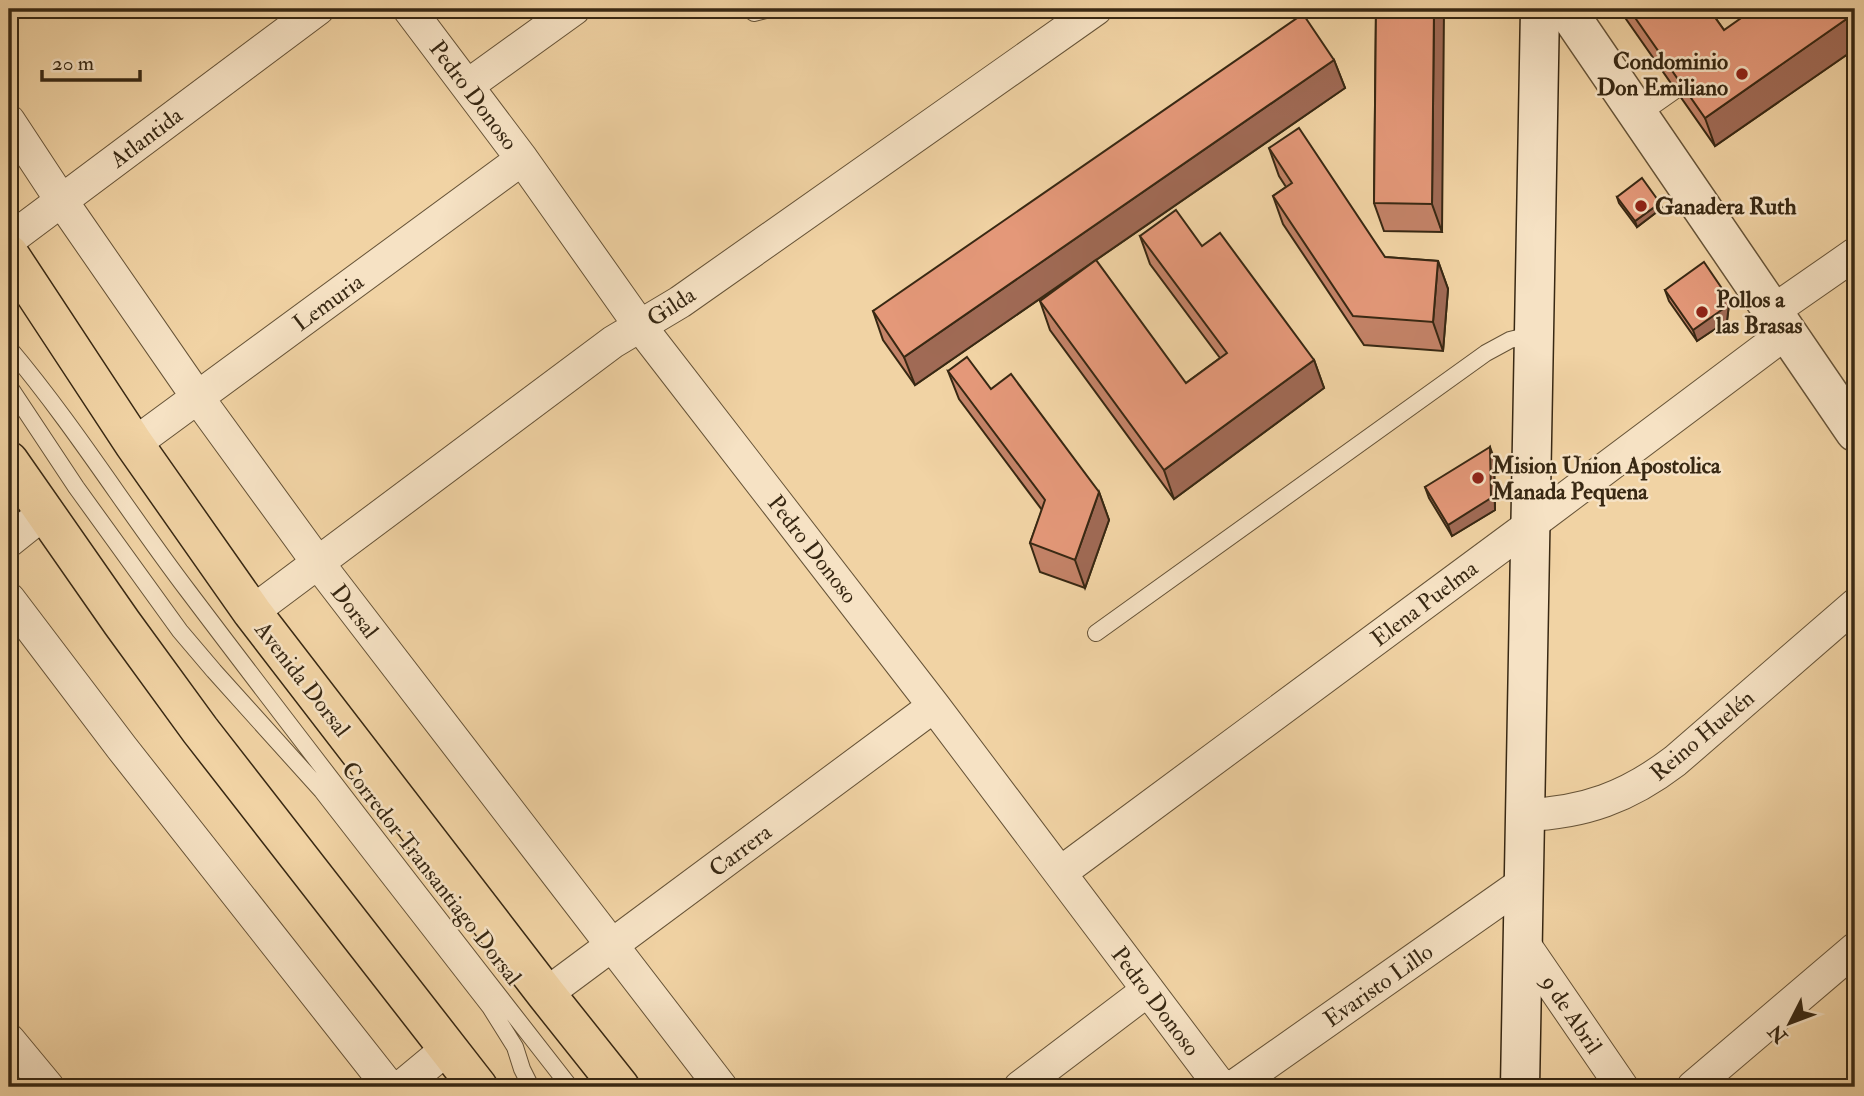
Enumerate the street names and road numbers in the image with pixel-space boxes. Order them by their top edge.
street label: Pedro Donoso [423,35,524,156]
street label: Atlantida [103,100,189,175]
street label: Lemuria [287,267,370,338]
street label: Gilda [642,280,701,333]
street label: Pedro Donoso [761,489,864,609]
street label: Elena Puelma [1365,553,1484,653]
street label: Dorsal [324,578,385,645]
street label: Avenida Dorsal [248,615,357,743]
street label: Reino Huelén [1644,683,1760,787]
street label: Corredor Transantiago Dorsal [335,756,528,991]
street label: Carrera [703,817,778,883]
street label: Evaristo Lillo [1318,937,1439,1034]
street label: Pedro Donoso [1105,941,1206,1062]
street label: 9 de Abril [1534,968,1608,1059]

